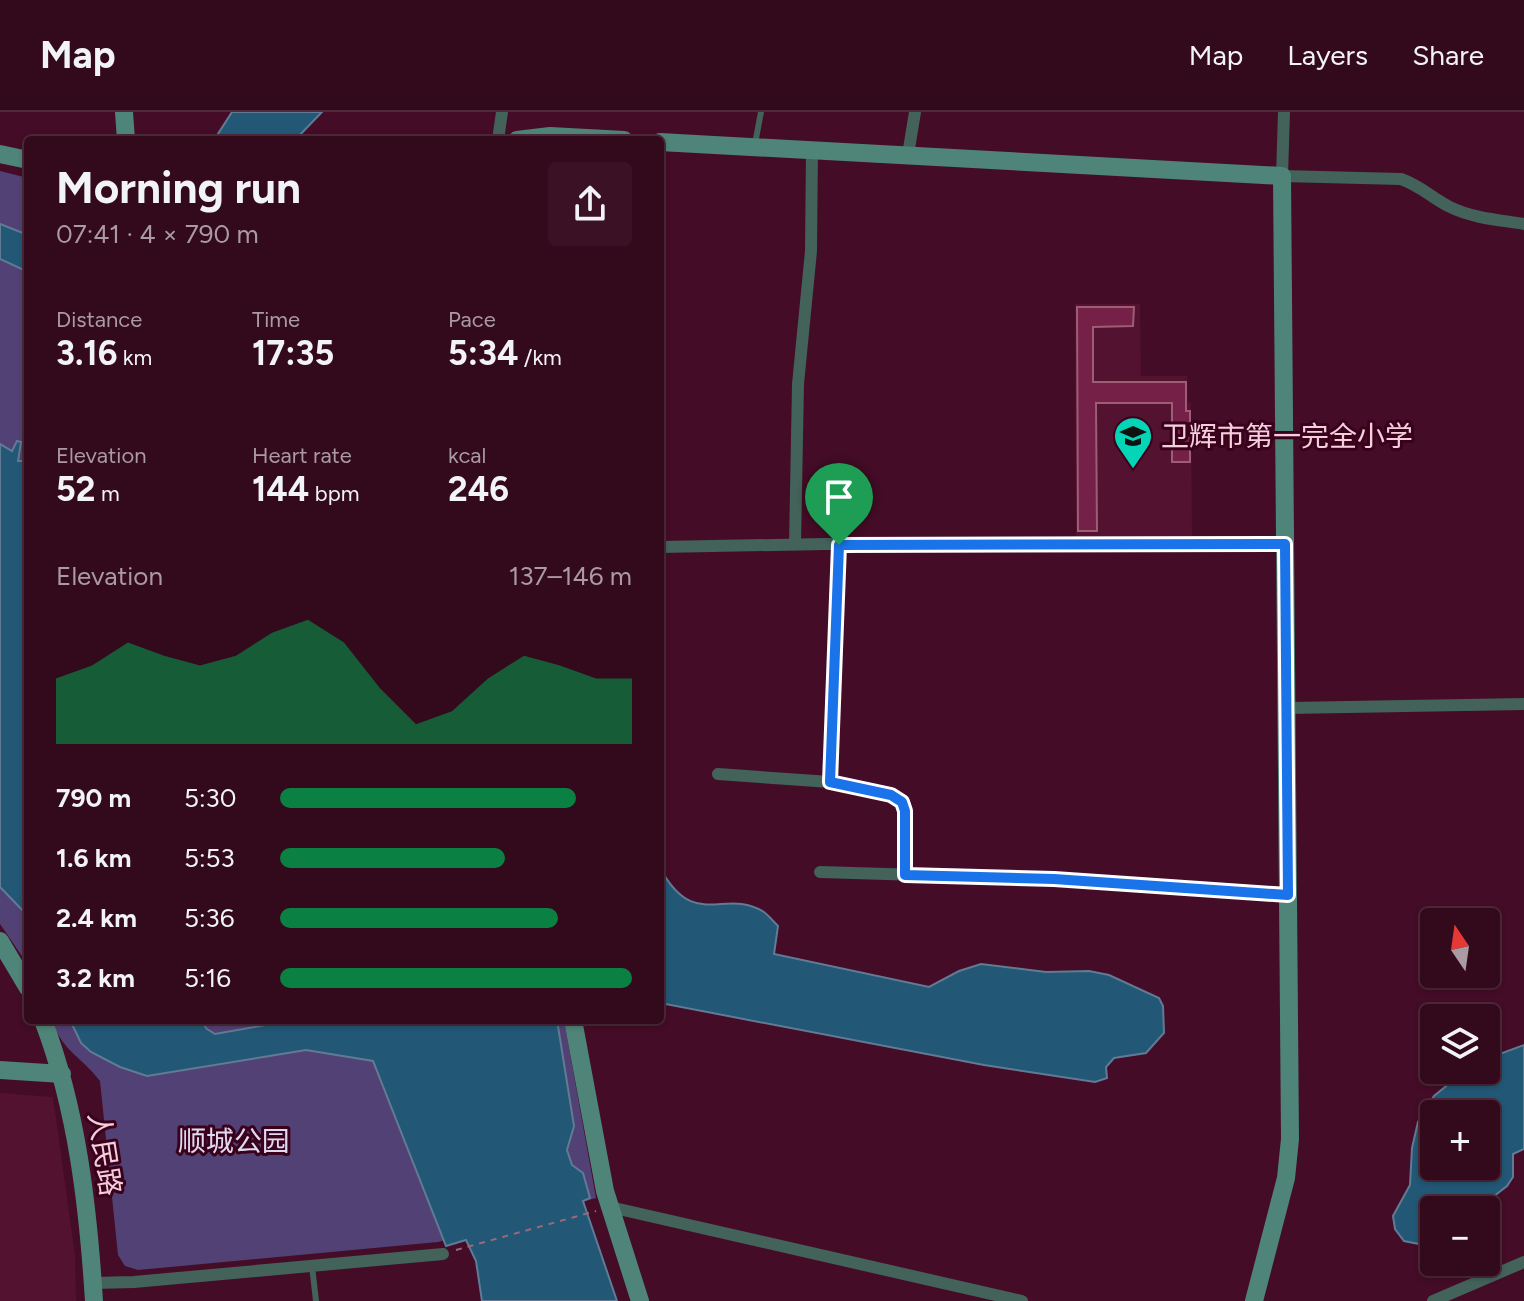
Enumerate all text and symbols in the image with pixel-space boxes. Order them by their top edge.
text: Map [40,32,116,78]
text: Map [1189,38,1243,72]
text: Layers [1287,38,1368,72]
text: Share [1412,38,1484,72]
text: Morning run [56,161,301,214]
button: share [548,162,632,246]
text: 07:41 · 4 × 790 m [56,218,259,250]
text: Distance [56,306,142,333]
text: Time [252,306,300,333]
text: Pace [448,306,496,333]
text: 3.16 [56,333,117,374]
text: 17:35 [252,333,334,374]
text: 5:34 [448,333,518,374]
text: km [117,344,152,371]
text: /km [518,344,562,371]
school or university icon: 卫辉市第一完全小学 [1112,415,1154,470]
place label: 卫辉市第一完全小学 [1161,419,1413,453]
text: Elevation [56,442,146,469]
text: Heart rate [252,442,352,469]
text: kcal [448,442,486,469]
pin [805,463,873,545]
text: 52 [56,469,95,510]
text: 144 [252,469,309,510]
text: 246 [448,469,509,510]
icon: arrive [817,475,861,519]
text: m [95,480,120,507]
text: bpm [309,480,359,507]
text: Elevation [56,560,163,592]
text: 137–146 m [509,560,632,592]
text: 790 m [56,782,131,814]
text: 5:30 [184,782,236,814]
text: 1.6 km [56,842,131,874]
text: 5:53 [184,842,235,874]
text: 2.4 km [56,902,137,934]
text: 5:36 [184,902,234,934]
north arrow [1420,908,1500,988]
map controls [1420,908,1500,1276]
text: 3.2 km [56,962,135,994]
text: 5:16 [184,962,231,994]
button: layers [1420,1004,1500,1084]
button: + [1420,1100,1500,1180]
street label: 人民路 [82,1110,128,1198]
park label: 顺城公园 [178,1124,290,1158]
button: − [1420,1196,1500,1276]

